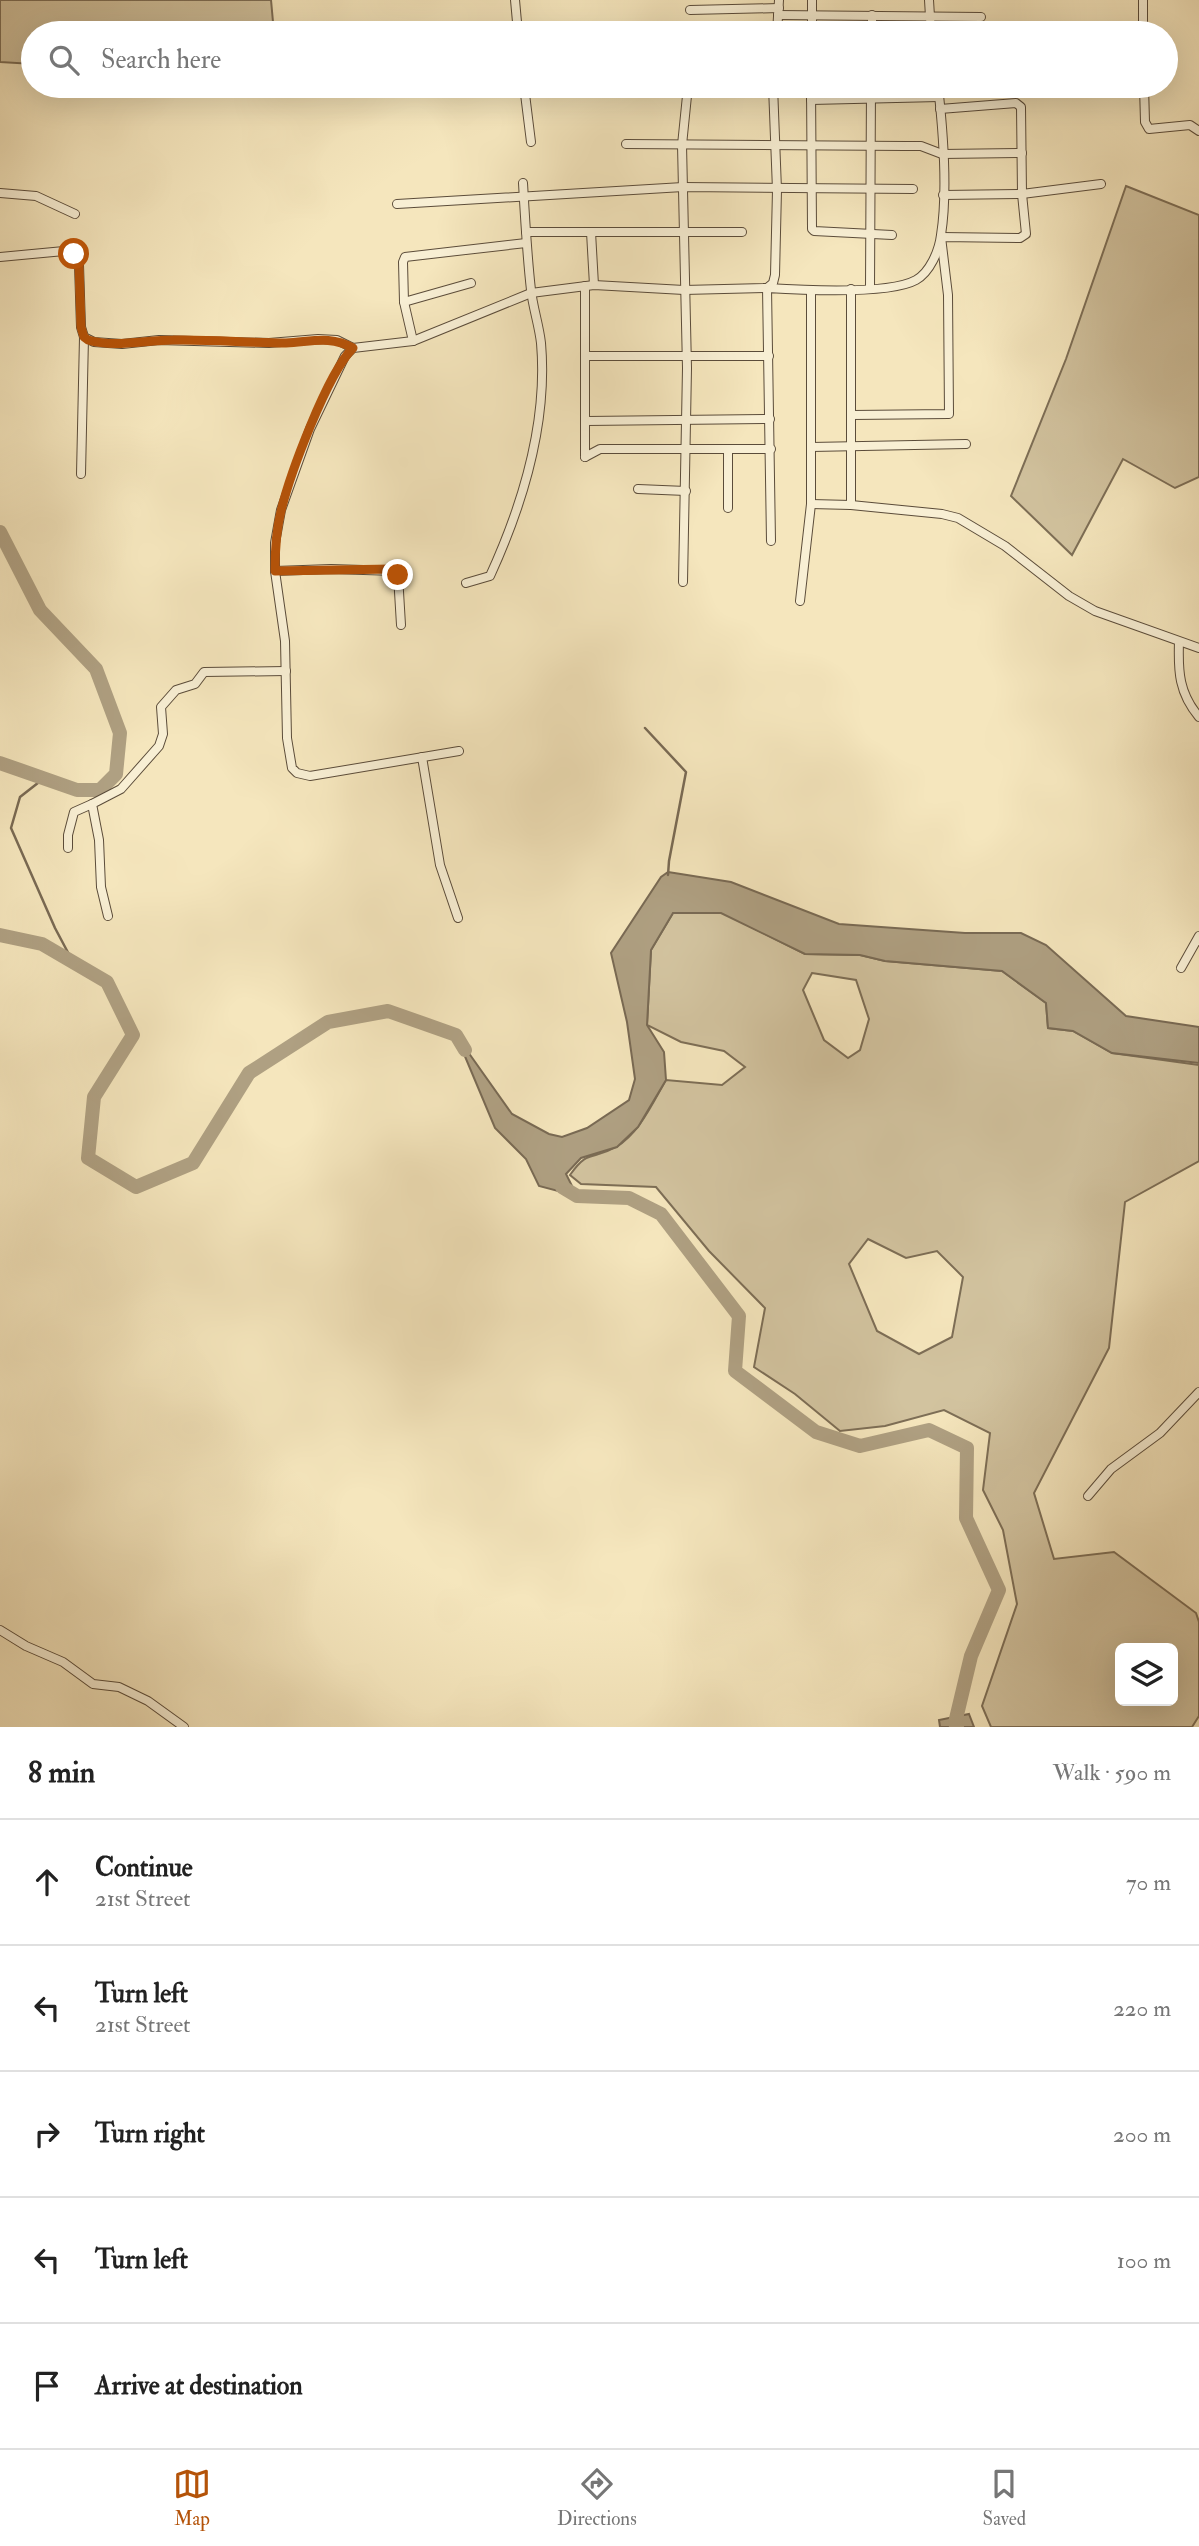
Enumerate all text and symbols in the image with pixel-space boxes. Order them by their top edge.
search box [21,21,1178,98]
icon: search [45,41,83,79]
text: Search here [101,44,221,76]
route start [58,238,89,269]
route end [382,559,413,590]
map controls [1115,1643,1178,1706]
button: layers [1115,1643,1178,1706]
text: 8 min [28,1754,95,1791]
text: Walk · 590 m [1053,1758,1171,1787]
text: Continue [95,1852,193,1884]
icon: ahead [28,1863,66,1901]
text: 70 m [1126,1868,1171,1897]
text: 21st Street [95,1884,190,1913]
text: Turn left [95,1978,188,2010]
icon: left [28,1989,66,2027]
text: 220 m [1113,1994,1171,2023]
text: 21st Street [95,2010,190,2039]
icon: right [28,2115,66,2153]
text: Turn right [95,2118,205,2150]
text: 200 m [1113,2120,1171,2149]
icon: left [28,2241,66,2279]
text: Turn left [95,2244,188,2276]
text: 100 m [1117,2246,1171,2275]
icon: arrive [28,2367,66,2405]
text: Arrive at destination [95,2370,303,2402]
tab: Map [173,2465,211,2531]
tab: Directions [557,2465,637,2531]
tab: Saved [983,2465,1026,2531]

